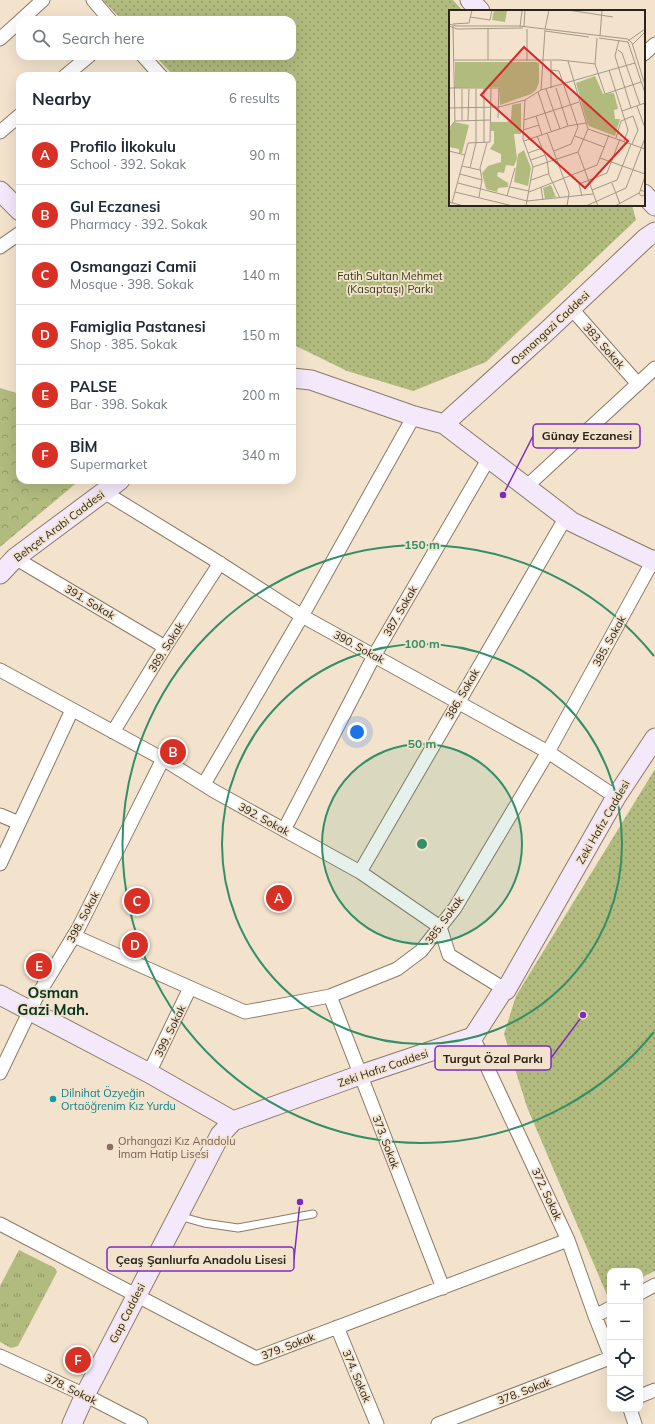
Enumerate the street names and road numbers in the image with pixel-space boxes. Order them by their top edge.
street label: Osmangazi Caddesi [508,288,592,368]
street label: 383. Sokak [580,320,628,372]
street label: Behçet Arabi Caddesi [11,487,107,565]
street label: 391. Sokak [62,582,118,623]
street label: 387. Sokak [380,583,420,639]
street label: 385. Sokak [589,613,629,669]
street label: 389. Sokak [145,619,187,675]
street label: 390. Sokak [331,627,387,667]
street label: 386. Sokak [442,666,482,722]
street label: Zeki Hafız Caddesi [573,778,633,866]
street label: 392. Sokak [236,799,292,839]
street label: 398. Sokak [64,889,103,945]
street label: 385. Sokak [422,893,466,947]
street label: 399. Sokak [151,1002,189,1059]
street label: Zeki Hafız Caddesi [336,1046,430,1090]
street label: 373. Sokak [369,1113,403,1171]
street label: 372. Sokak [529,1166,565,1223]
street label: Gap Caddesi [106,1281,148,1345]
street label: 379. Sokak [259,1329,317,1363]
street label: 374. Sokak [340,1347,375,1405]
street label: 378. Sokak [43,1370,100,1408]
street label: 378. Sokak [495,1374,553,1408]

